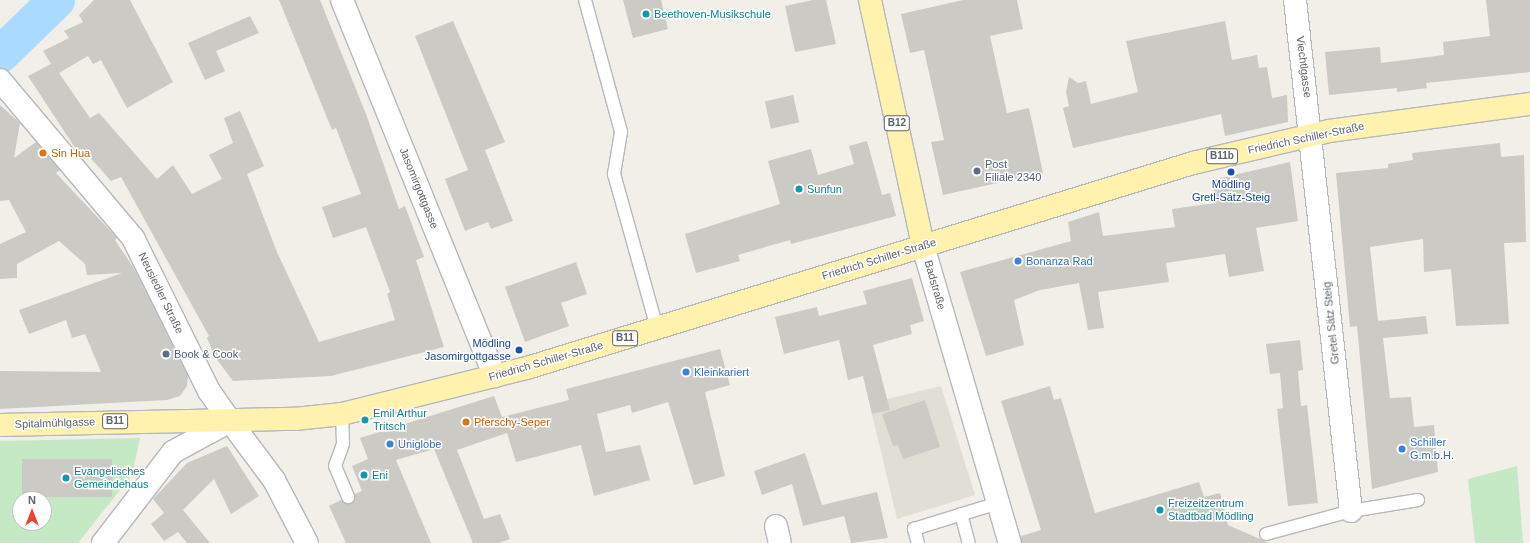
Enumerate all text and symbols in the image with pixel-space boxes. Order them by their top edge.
place label: Beethoven-Musikschule [654,7,771,21]
marker: Beethoven-Musikschule [641,9,651,19]
street label: Viechtlgasse [1294,35,1314,99]
road number: B12 [883,115,911,131]
street label: Friedrich Schiller-Straße [1247,119,1365,157]
place label: Sin Hua [51,146,90,160]
street label: Jasomirgottgasse [397,146,441,230]
marker: Sin Hua [38,148,48,158]
road number: B11b [1206,148,1238,164]
place label: Post Filiale 2340 [985,158,1041,184]
marker: Post Filiale 2340 [972,166,982,176]
marker: Mödling Gretl-Sätz-Steig [1226,167,1236,177]
place label: Mödling Gretl-Sätz-Steig [1192,178,1270,204]
place label: Sunfun [807,182,842,196]
marker: Sunfun [794,184,804,194]
street label: Friedrich Schiller-Straße [820,235,938,283]
street label: Neusiedler Straße [136,250,186,336]
place label: Bonanza Rad [1026,254,1093,268]
marker: Bonanza Rad [1013,256,1023,266]
street label: Badstraße [922,259,948,311]
street label: Gretel Sätz Steig [1320,281,1342,365]
road number: B11 [612,330,638,346]
place label: Mödling Jasomirgottgasse [425,337,511,363]
street label: Friedrich Schiller-Straße [487,338,605,384]
marker: Mödling Jasomirgottgasse [514,345,524,355]
place label: Book & Cook [174,347,238,361]
marker: Book & Cook [161,349,171,359]
place label: Kleinkariert [694,365,749,379]
marker: Kleinkariert [681,367,691,377]
place label: Emil Arthur Tritsch [373,407,427,433]
road number: B11 [102,413,128,429]
street label: Spitalmühlgasse [14,415,96,431]
marker: Emil Arthur Tritsch [360,415,370,425]
place label: Pferschy-Seper [474,415,550,429]
marker: Pferschy-Seper [461,417,471,427]
place label: Schiller G.m.b.H. [1410,436,1454,462]
place label: Uniglobe [398,437,441,451]
marker: Uniglobe [385,439,395,449]
marker: Schiller G.m.b.H. [1397,444,1407,454]
place label: Evangelisches Gemeindehaus [74,465,149,491]
place label: Eni [372,468,388,482]
marker: Eni [359,470,369,480]
marker: Evangelisches Gemeindehaus [61,473,71,483]
north arrow [12,491,52,531]
text: N [28,494,36,506]
place label: Freizeitzentrum Stadtbad Mödling [1168,497,1254,523]
marker: Freizeitzentrum Stadtbad Mödling [1155,505,1165,515]

